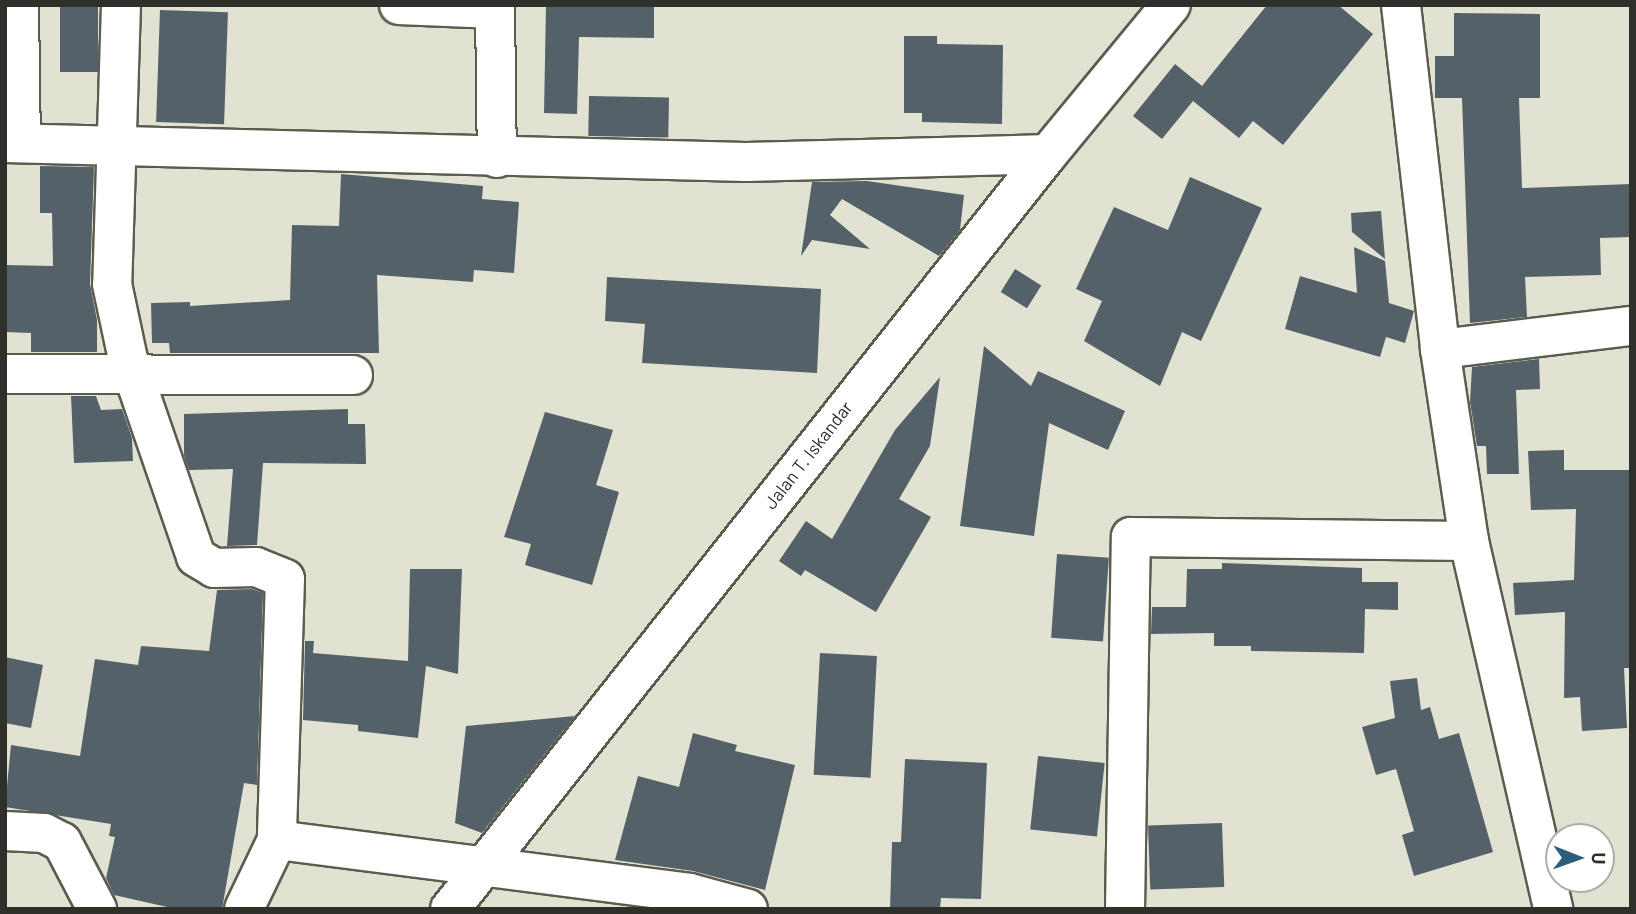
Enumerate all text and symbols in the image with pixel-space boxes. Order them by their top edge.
street label: Jalan T. Iskandar [759,397,857,513]
north arrow [1545,823,1615,893]
text: U [1588,852,1611,865]

